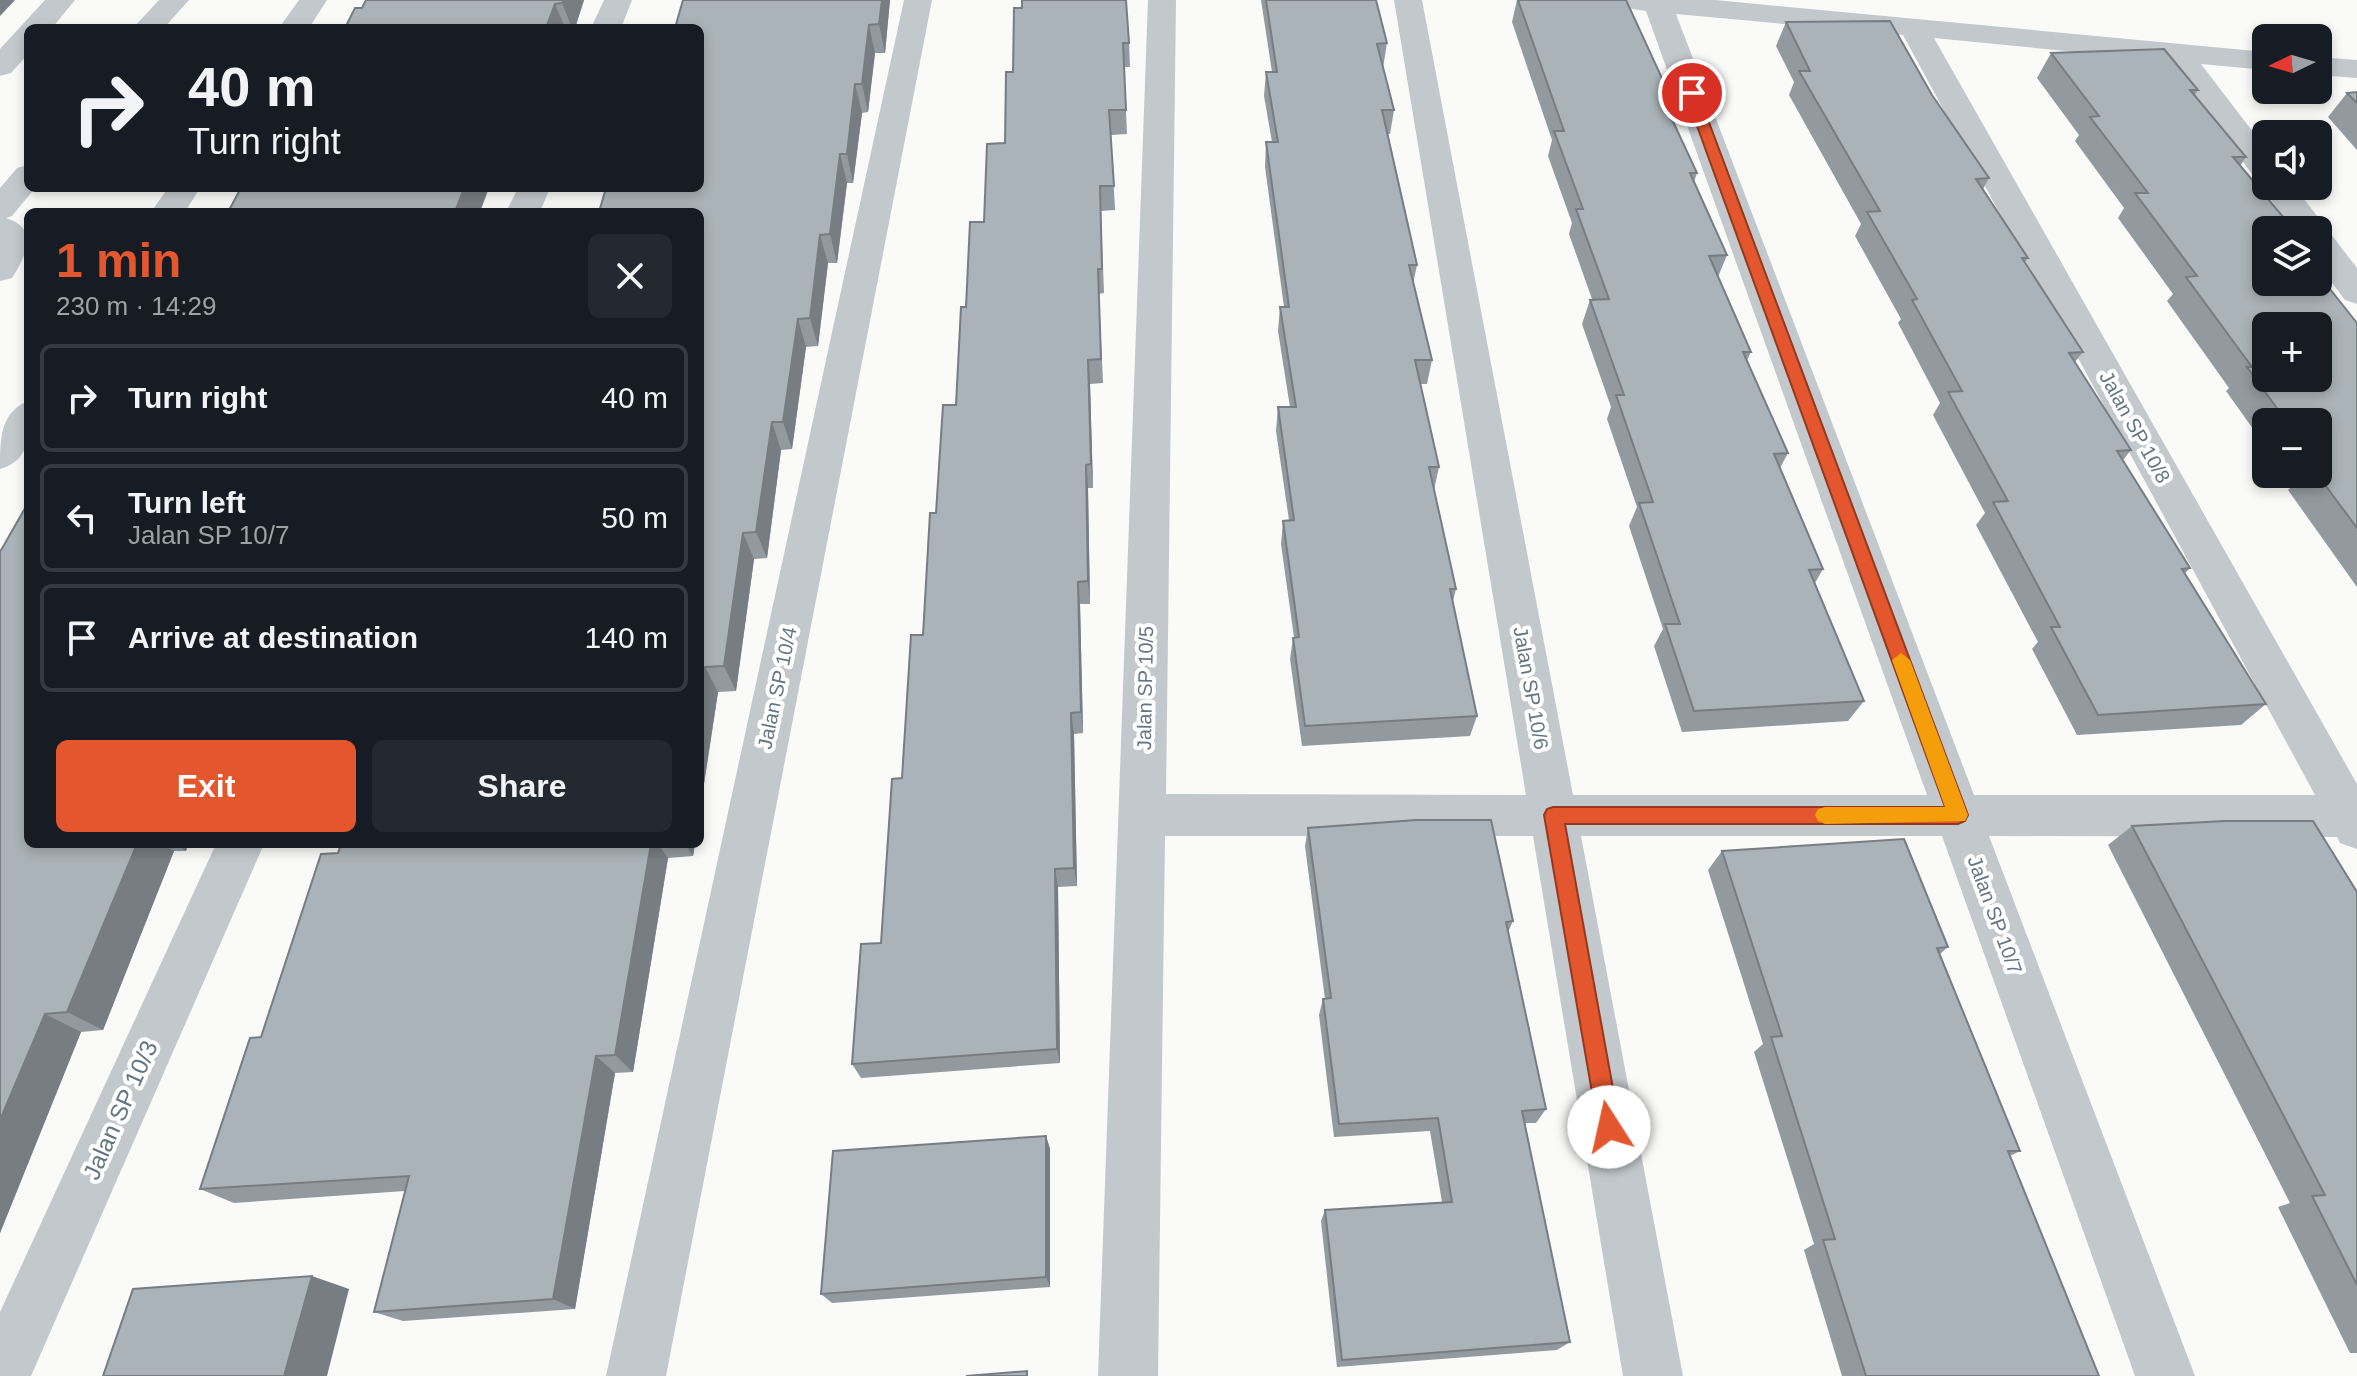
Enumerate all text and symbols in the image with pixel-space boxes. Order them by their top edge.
north arrow [2252,24,2332,104]
map controls [2252,24,2332,488]
text: 40 m [188,55,316,118]
icon: right [56,56,160,160]
pin [1658,59,1726,127]
icon: arrive [1670,71,1714,115]
button: sound [2252,120,2332,200]
text: Turn right [188,121,341,162]
button: layers [2252,216,2332,296]
text: 1 min [56,234,181,287]
button: close [588,234,672,318]
text: 230 m · 14:29 [56,291,216,321]
button: + [2252,312,2332,392]
street label: Jalan SP 10/8 [2095,367,2175,487]
icon: right [60,376,104,420]
text: Turn right [128,381,267,414]
text: 40 m [601,381,668,414]
button: − [2252,408,2332,488]
text: Turn left [128,486,246,519]
icon: left [60,496,104,540]
text: 50 m [601,501,668,534]
text: Jalan SP 10/7 [128,520,289,550]
icon: arrive [60,616,104,660]
text: Arrive at destination [128,621,418,654]
text: 140 m [585,621,668,654]
street label: Jalan SP 10/4 [753,625,801,751]
street label: Jalan SP 10/6 [1509,625,1553,751]
street label: Jalan SP 10/5 [1133,626,1157,750]
button: Exit [56,740,356,832]
button: Share [372,740,672,832]
street label: Jalan SP 10/7 [1963,853,2027,977]
street label: Jalan SP 10/3 [77,1036,163,1184]
position arrow [1567,1085,1651,1169]

